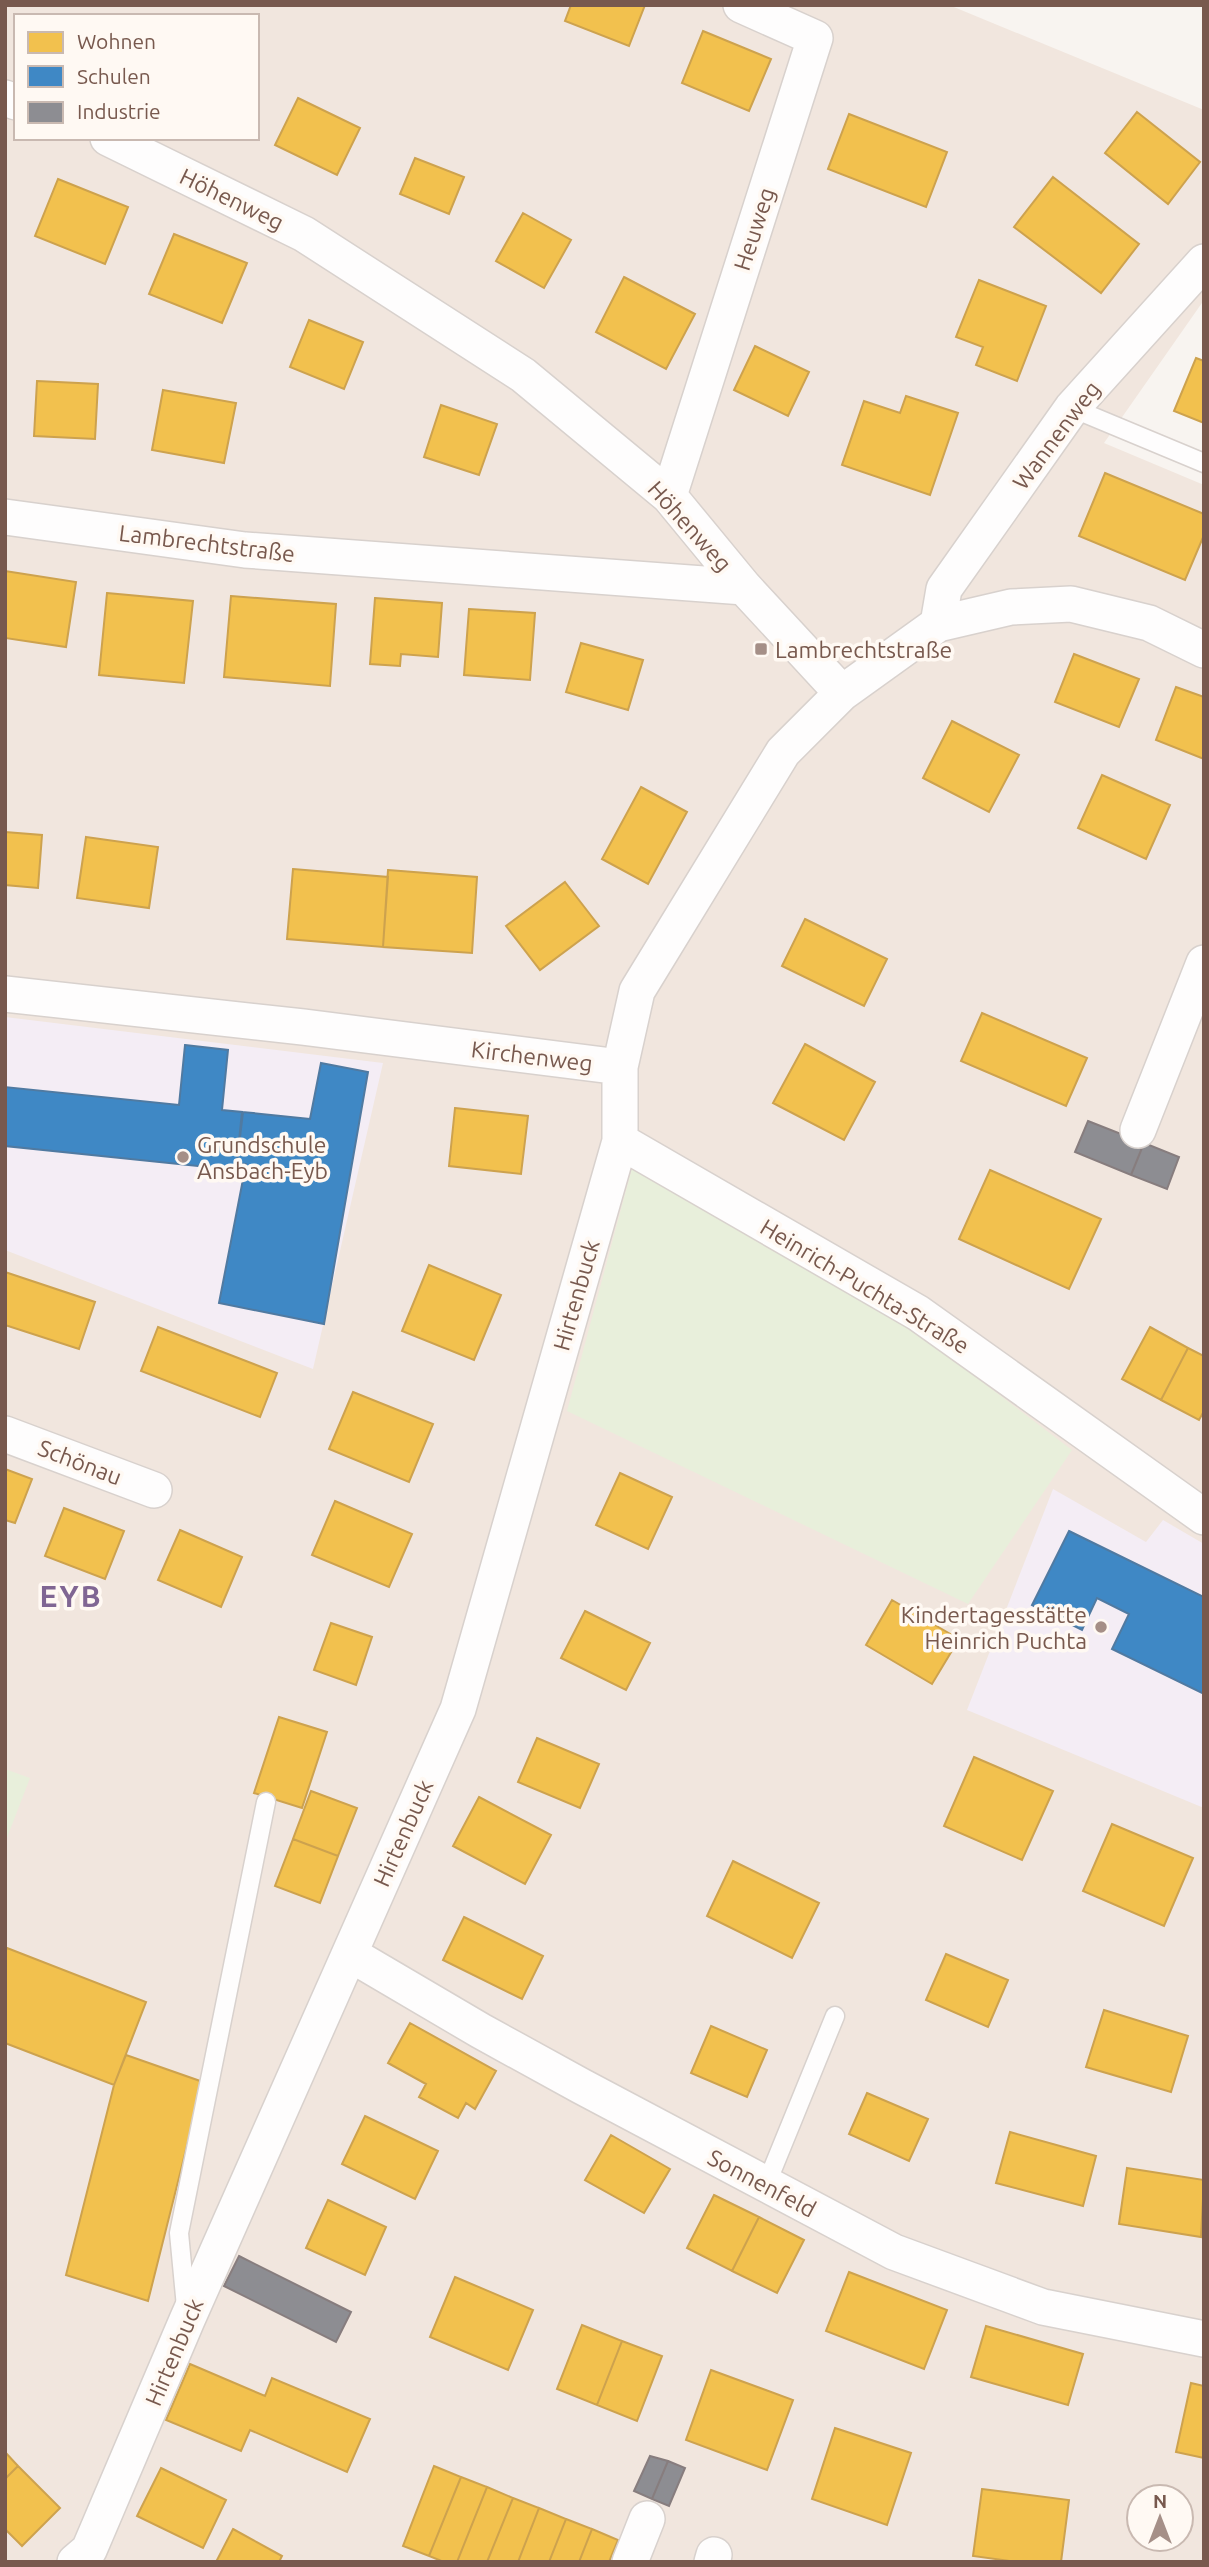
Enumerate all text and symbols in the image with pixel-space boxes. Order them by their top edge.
legend [14,14,259,140]
text: Wohnen [77,29,156,53]
text: Schulen [77,64,151,88]
text: Industrie [77,99,161,123]
street label: Höhenweg [176,163,288,235]
street label: Heuweg [729,184,779,274]
street label: Wannenweg [1007,376,1105,494]
street label: Höhenweg [643,476,737,576]
street label: Lambrechtstraße [118,520,296,566]
place label: Lambrechtstraße [775,637,952,662]
marker: Lambrechtstraße [753,641,769,657]
street label: Kirchenweg [470,1036,594,1076]
place label: Grundschule Ansbach-Eyb [197,1132,328,1183]
marker: Grundschule Ansbach-Eyb [175,1149,191,1165]
street label: Heinrich-Puchta-Straße [756,1214,974,1358]
street label: Hirtenbuck [548,1236,604,1353]
street label: Schönau [35,1435,125,1489]
district label: EYB [39,1579,103,1613]
place label: Kindertagesstätte Heinrich Puchta [901,1602,1087,1653]
marker: Kindertagesstätte Heinrich Puchta [1093,1619,1109,1635]
street label: Hirtenbuck [368,1775,438,1890]
street label: Sonnenfeld [704,2144,820,2222]
street label: Hirtenbuck [140,2294,208,2409]
north arrow [1125,2483,1195,2553]
text: N [1153,2490,1167,2512]

